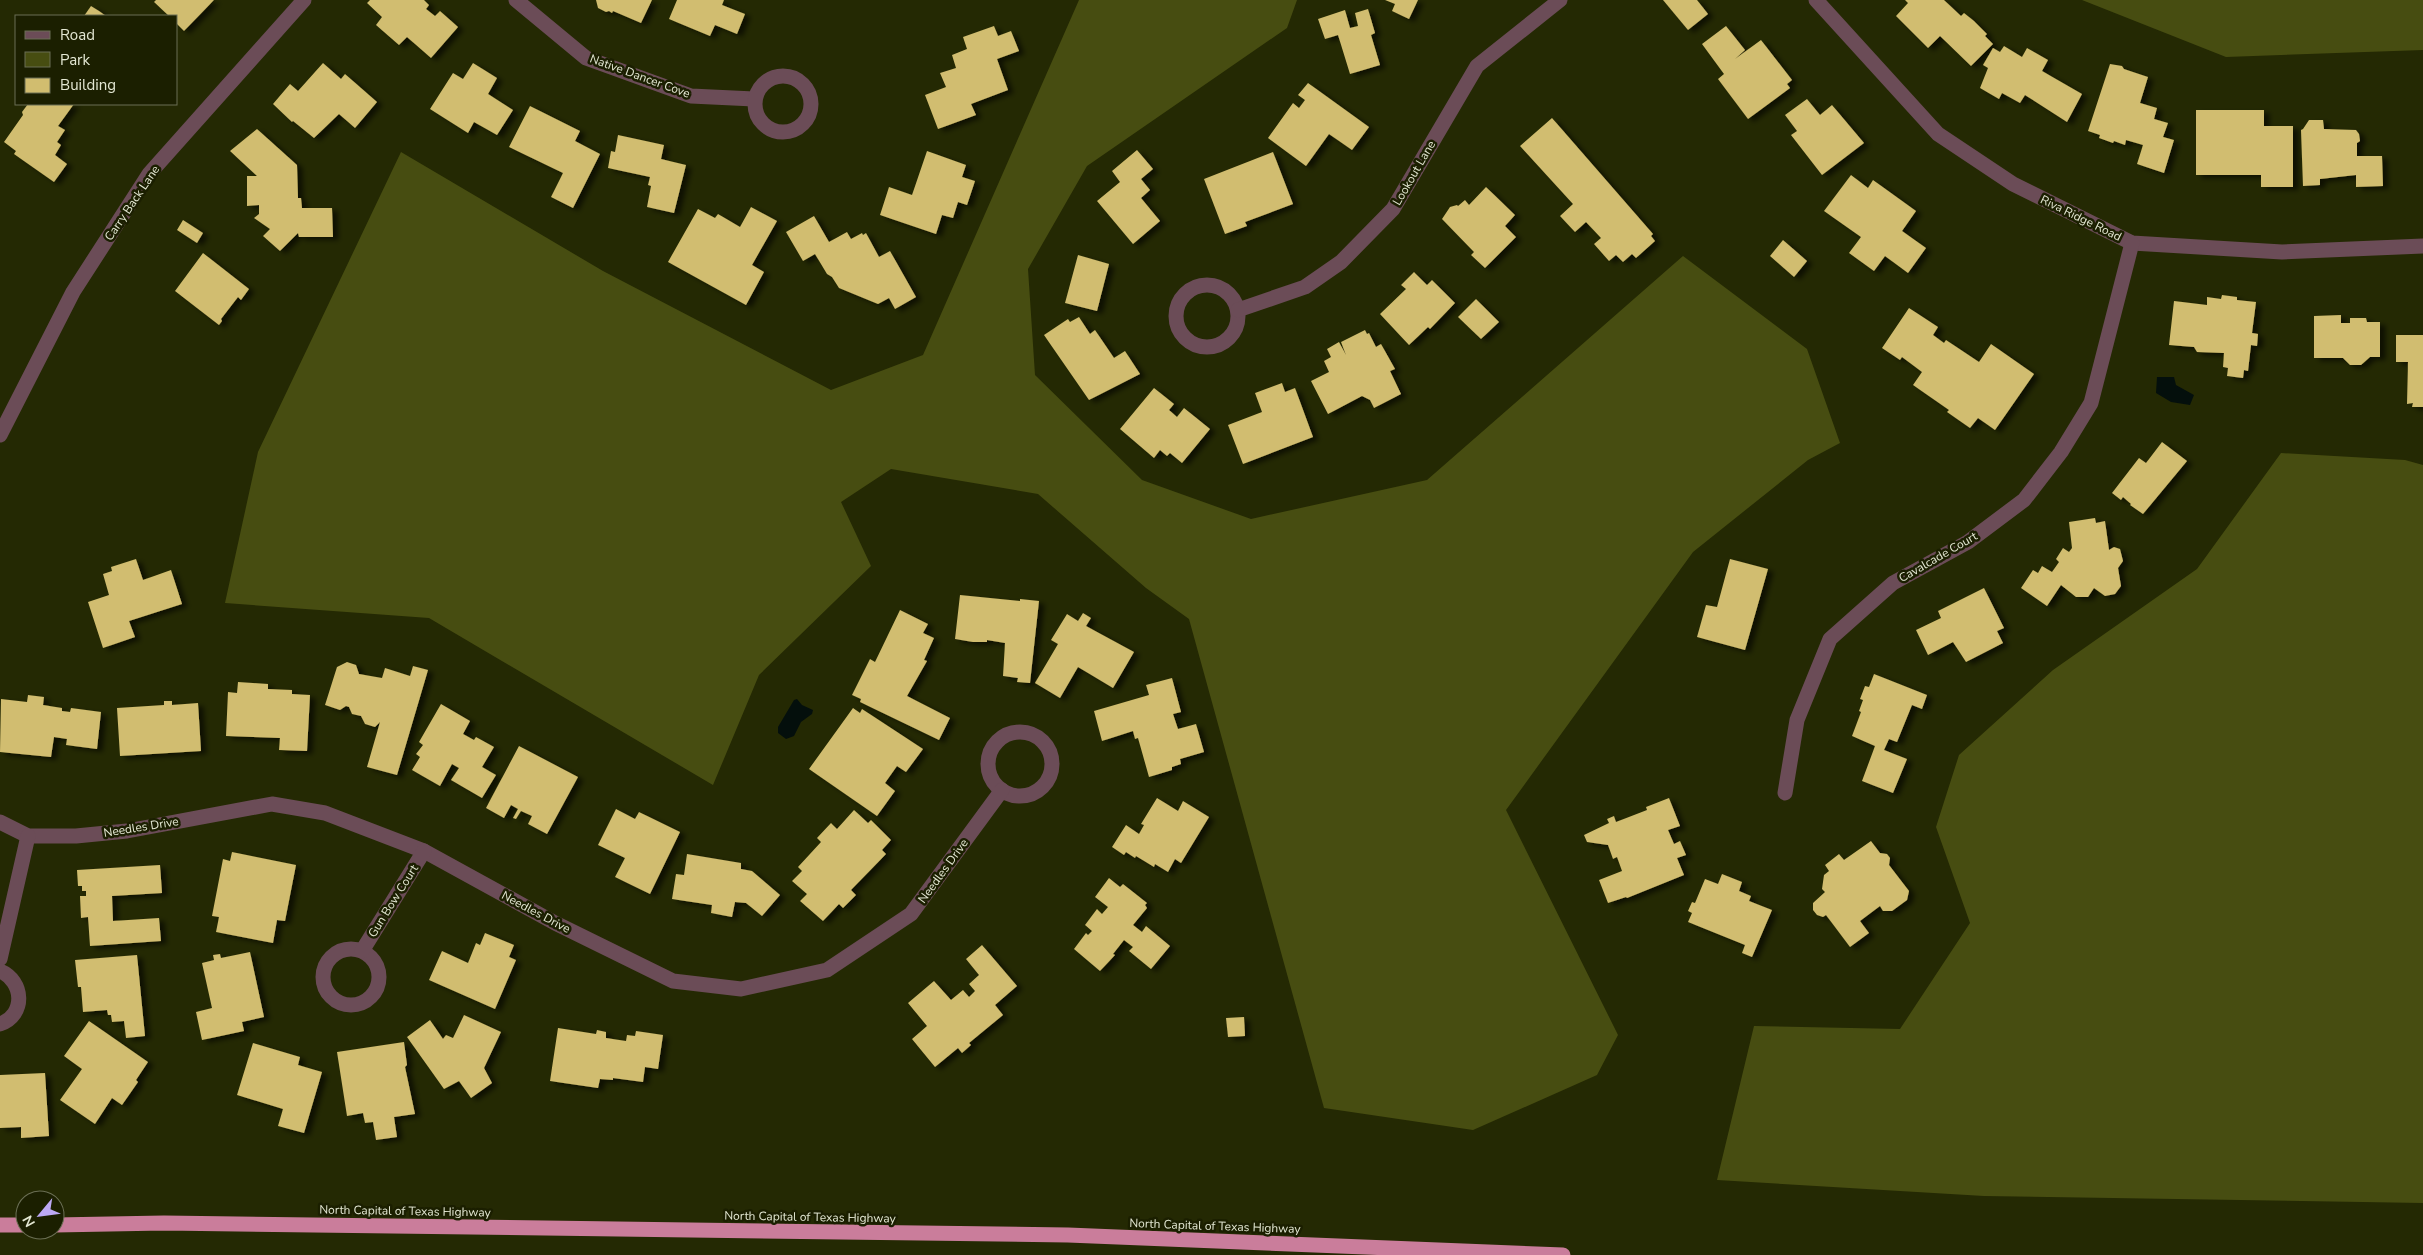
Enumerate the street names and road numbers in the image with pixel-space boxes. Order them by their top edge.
street label: Native Dancer Cove [588,50,692,102]
street label: Lookout Lane [1389,138,1439,208]
street label: Carry Back Lane [101,162,163,244]
street label: Riva Ridge Road [2038,191,2124,245]
street label: Cavalcade Court [1896,528,1981,586]
street label: Needles Drive [102,813,180,841]
street label: Needles Drive [914,836,972,906]
street label: Gun Bow Court [364,861,422,940]
street label: Needles Drive [499,887,573,937]
street label: North Capital of Texas Highway [319,1202,492,1221]
street label: North Capital of Texas Highway [724,1208,897,1227]
street label: North Capital of Texas Highway [1129,1215,1302,1237]

